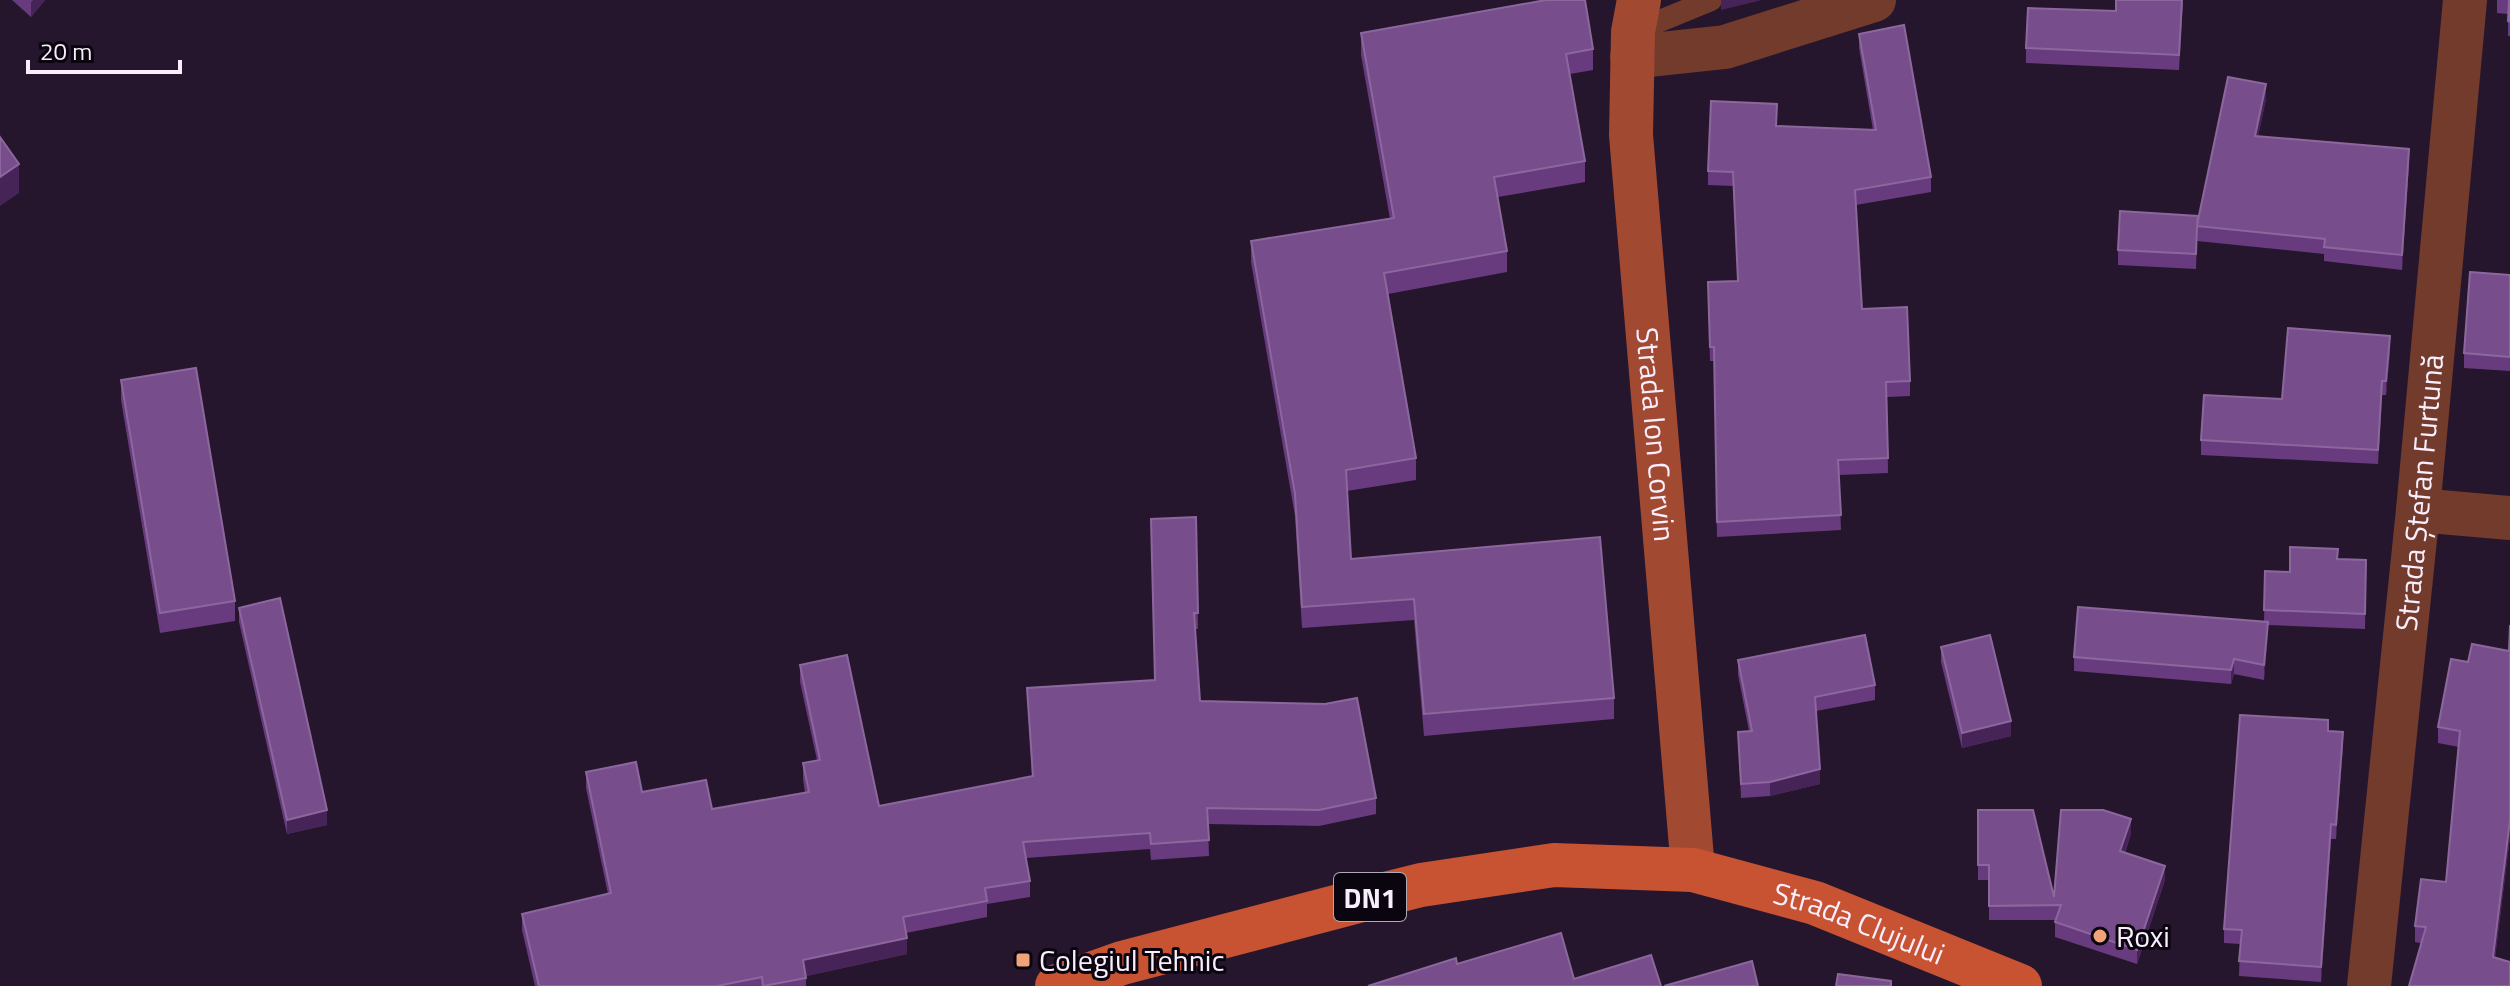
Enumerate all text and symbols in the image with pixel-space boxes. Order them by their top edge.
scale bar [28,24,180,74]
text: 20 m [40,33,92,69]
street label: Strada Ion Corvin [1624,325,1688,543]
street label: Strada Ștefan Furtună [2383,352,2455,633]
street label: Strada Clujului [1768,870,1952,976]
road number: DN1 [1334,873,1406,921]
place label: Roxi [2116,913,2170,959]
marker: Roxi [2091,927,2109,945]
place label: Colegiul Tehnic [1039,937,1224,983]
marker: Colegiul Tehnic [1014,951,1032,969]

